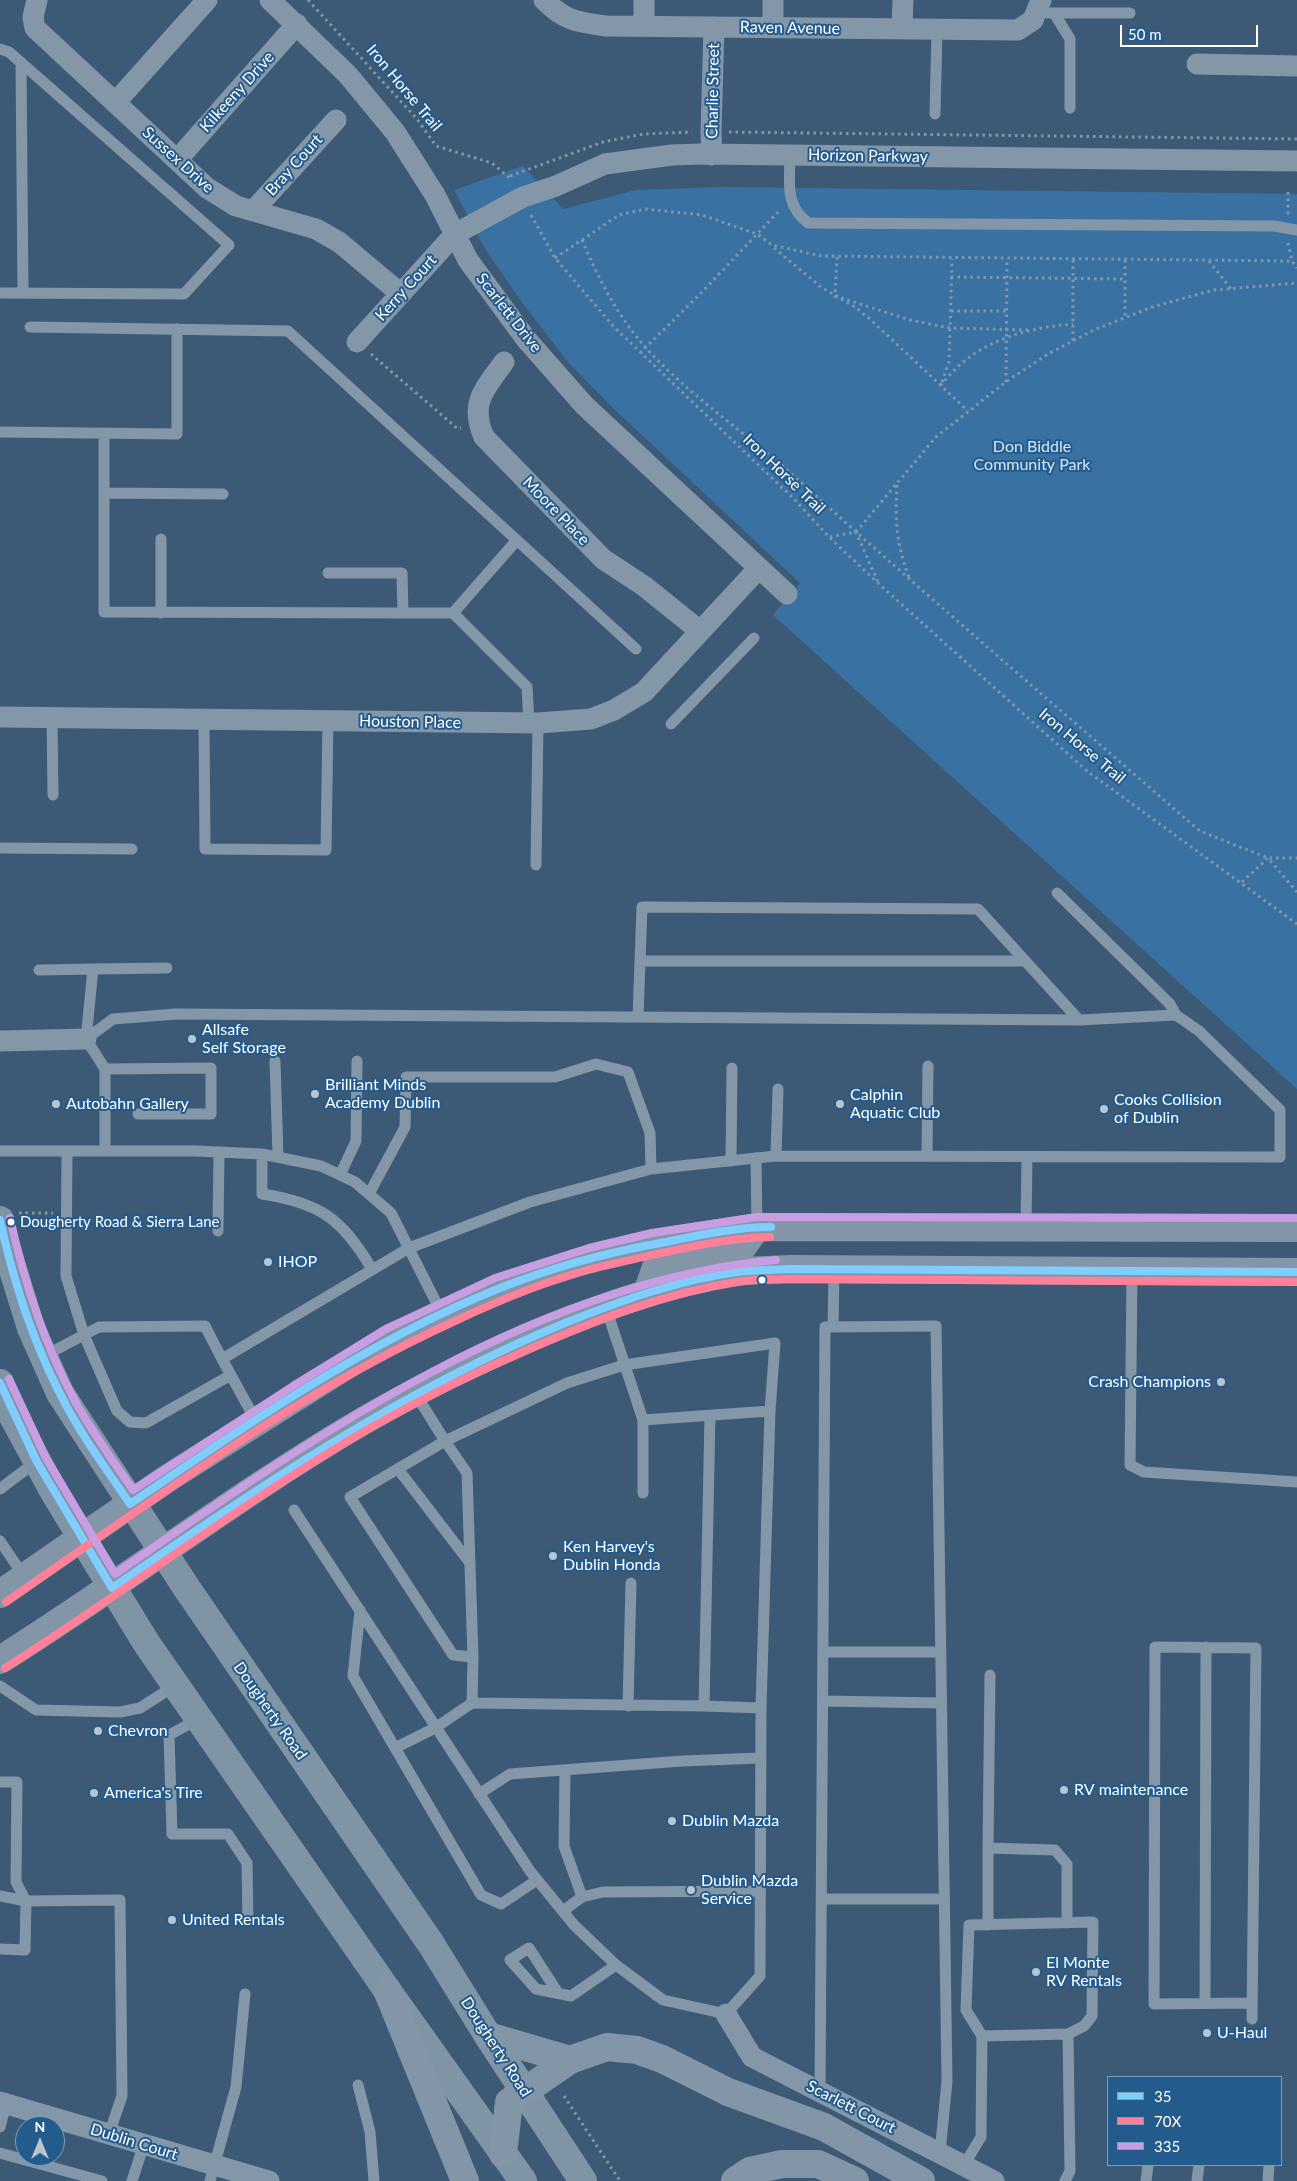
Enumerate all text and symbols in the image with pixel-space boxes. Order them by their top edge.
scale bar [1122,15,1260,47]
street label: Raven Avenue [740,18,840,38]
text: 50 m [1128,25,1162,43]
street label: Iron Horse Trail [362,41,446,135]
street label: Charlie Street [703,43,723,139]
street label: Kilkeeny Drive [196,48,278,136]
street label: Sussex Drive [138,123,218,197]
street label: Bray Court [261,130,327,200]
street label: Horizon Parkway [808,145,928,167]
street label: Kerry Court [371,251,441,325]
street label: Scarlett Drive [472,270,546,356]
street label: Iron Horse Trail [739,430,829,518]
park label: Don Biddle Community Park [974,437,1090,475]
street label: Moore Place [519,473,593,549]
street label: Iron Horse Trail [1035,704,1129,788]
street label: Houston Place [359,712,461,732]
place label: Allsafe Self Storage [202,1020,286,1058]
marker: Allsafe Self Storage [186,1033,198,1045]
place label: Brilliant Minds Academy Dublin [325,1075,440,1113]
place label: Calphin Aquatic Club [850,1085,940,1123]
marker: Brilliant Minds Academy Dublin [309,1088,321,1100]
place label: Cooks Collision of Dublin [1114,1090,1222,1128]
place label: Autobahn Gallery [66,1094,189,1114]
marker: Autobahn Gallery [50,1098,62,1110]
marker: Calphin Aquatic Club [834,1098,846,1110]
marker: Cooks Collision of Dublin [1098,1103,1110,1115]
place label: Dougherty Road & Sierra Lane [20,1213,219,1231]
marker: Dougherty Road & Sierra Lane [6,1217,16,1227]
place label: IHOP [278,1252,317,1272]
marker: IHOP [262,1256,274,1268]
unlabelled marker [757,1275,767,1285]
place label: Crash Champions [1088,1372,1211,1392]
marker: Crash Champions [1215,1376,1227,1388]
place label: Ken Harvey's Dublin Honda [563,1537,660,1575]
marker: Ken Harvey's Dublin Honda [547,1550,559,1562]
street label: Dougherty Road [229,1658,311,1764]
place label: Chevron [108,1721,168,1741]
marker: Chevron [92,1725,104,1737]
place label: RV maintenance [1074,1780,1188,1800]
place label: America's Tire [104,1783,203,1803]
marker: RV maintenance [1058,1784,1070,1796]
marker: America's Tire [88,1787,100,1799]
place label: Dublin Mazda [682,1811,779,1831]
marker: Dublin Mazda [666,1815,678,1827]
place label: Dublin Mazda Service [701,1871,798,1909]
marker: Dublin Mazda Service [685,1884,697,1896]
place label: United Rentals [182,1910,285,1930]
marker: United Rentals [166,1914,178,1926]
place label: El Monte RV Rentals [1046,1953,1122,1991]
marker: El Monte RV Rentals [1030,1966,1042,1978]
street label: Dougherty Road [457,1993,535,2101]
place label: U-Haul [1217,2023,1267,2043]
marker: U-Haul [1201,2027,1213,2039]
street label: Scarlett Court [803,2076,899,2138]
legend [1107,2076,1282,2166]
text: 35 [1154,2087,1171,2105]
text: 70X [1154,2112,1181,2130]
north arrow [15,2116,65,2166]
text: N [35,2118,45,2135]
street label: Dublin Court [88,2120,180,2164]
text: 335 [1154,2137,1180,2155]

